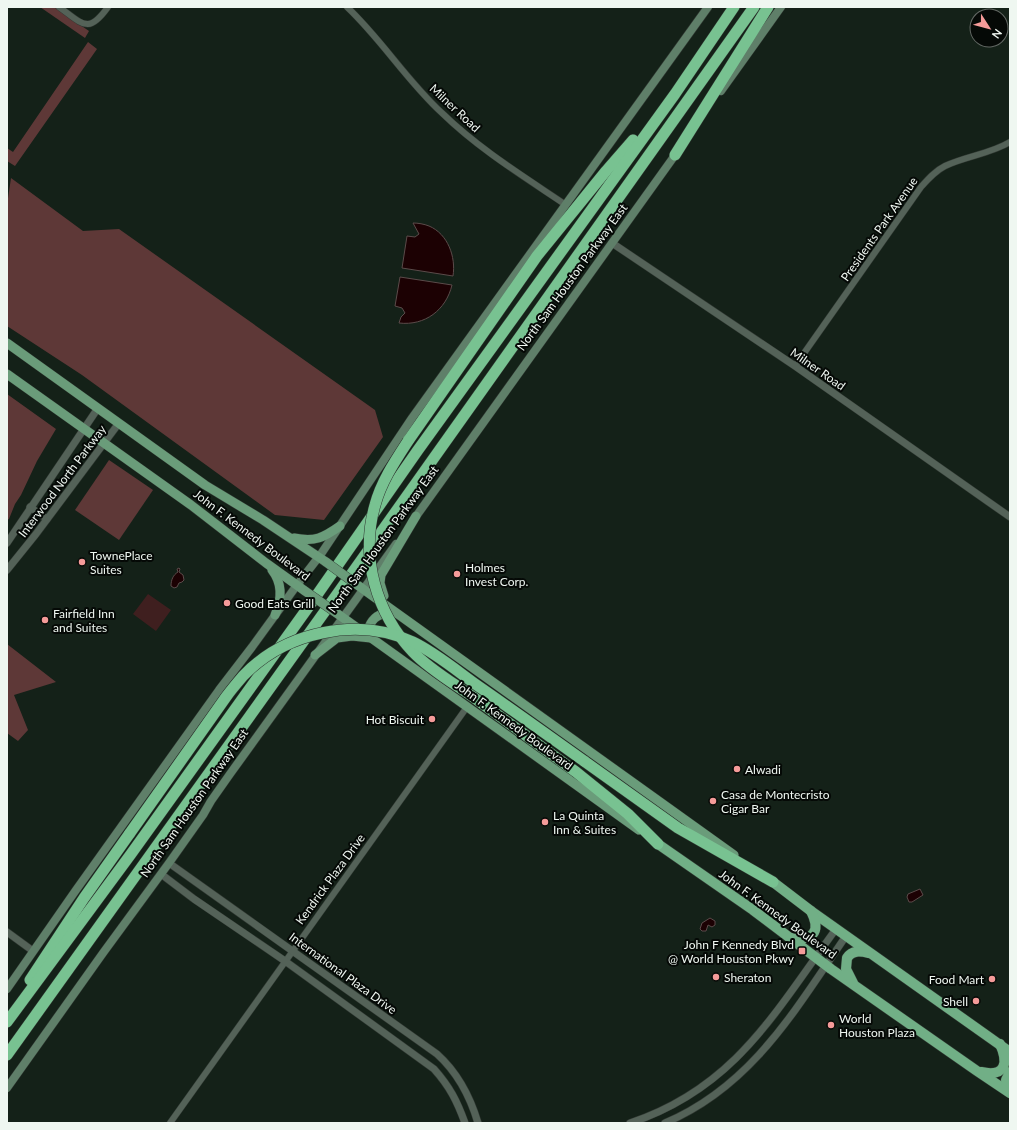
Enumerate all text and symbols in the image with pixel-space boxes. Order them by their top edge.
north arrow [969,8,1009,48]
text: N [990,27,1005,41]
street label: Milner Road [427,81,483,135]
street label: Presidents Park Avenue [837,174,921,284]
street label: North Sam Houston Parkway East [514,200,631,353]
street label: Milner Road [788,345,848,393]
street label: Interwood North Parkway [15,421,110,540]
street label: North Sam Houston Parkway East [325,462,442,615]
street label: John F. Kennedy Boulevard [191,486,313,584]
place label: TownePlace Suites [90,548,153,577]
marker: TownePlace Suites [77,557,87,567]
place label: Holmes Invest Corp. [465,560,529,589]
marker: Holmes Invest Corp. [452,569,462,579]
place label: Good Eats Grill [235,596,314,611]
marker: Good Eats Grill [222,598,232,608]
place label: Fairfield Inn and Suites [53,606,115,635]
marker: Fairfield Inn and Suites [40,615,50,625]
street label: John F. Kennedy Boulevard [452,677,576,773]
place label: Hot Biscuit [366,712,425,727]
marker: Hot Biscuit [427,714,437,724]
street label: North Sam Houston Parkway East [137,725,252,880]
place label: Alwadi [745,762,781,777]
marker: Alwadi [732,764,742,774]
place label: Casa de Montecristo Cigar Bar [721,787,830,816]
marker: Casa de Montecristo Cigar Bar [708,796,718,806]
place label: La Quinta Inn & Suites [553,808,616,837]
marker: La Quinta Inn & Suites [540,817,550,827]
street label: Kendrick Plaza Drive [292,831,368,927]
street label: John F. Kennedy Boulevard [716,866,840,962]
street label: International Plaza Drive [286,929,400,1017]
place label: John F Kennedy Blvd @ World Houston Pkwy [668,937,795,966]
marker: John F Kennedy Blvd @ World Houston Pkwy [797,946,807,956]
place label: Sheraton [724,970,771,985]
marker: Sheraton [711,972,721,982]
place label: Food Mart [929,972,985,987]
marker: Food Mart [987,974,997,984]
place label: Shell [943,994,968,1009]
marker: Shell [971,996,981,1006]
place label: World Houston Plaza [839,1011,915,1040]
marker: World Houston Plaza [826,1020,836,1030]

